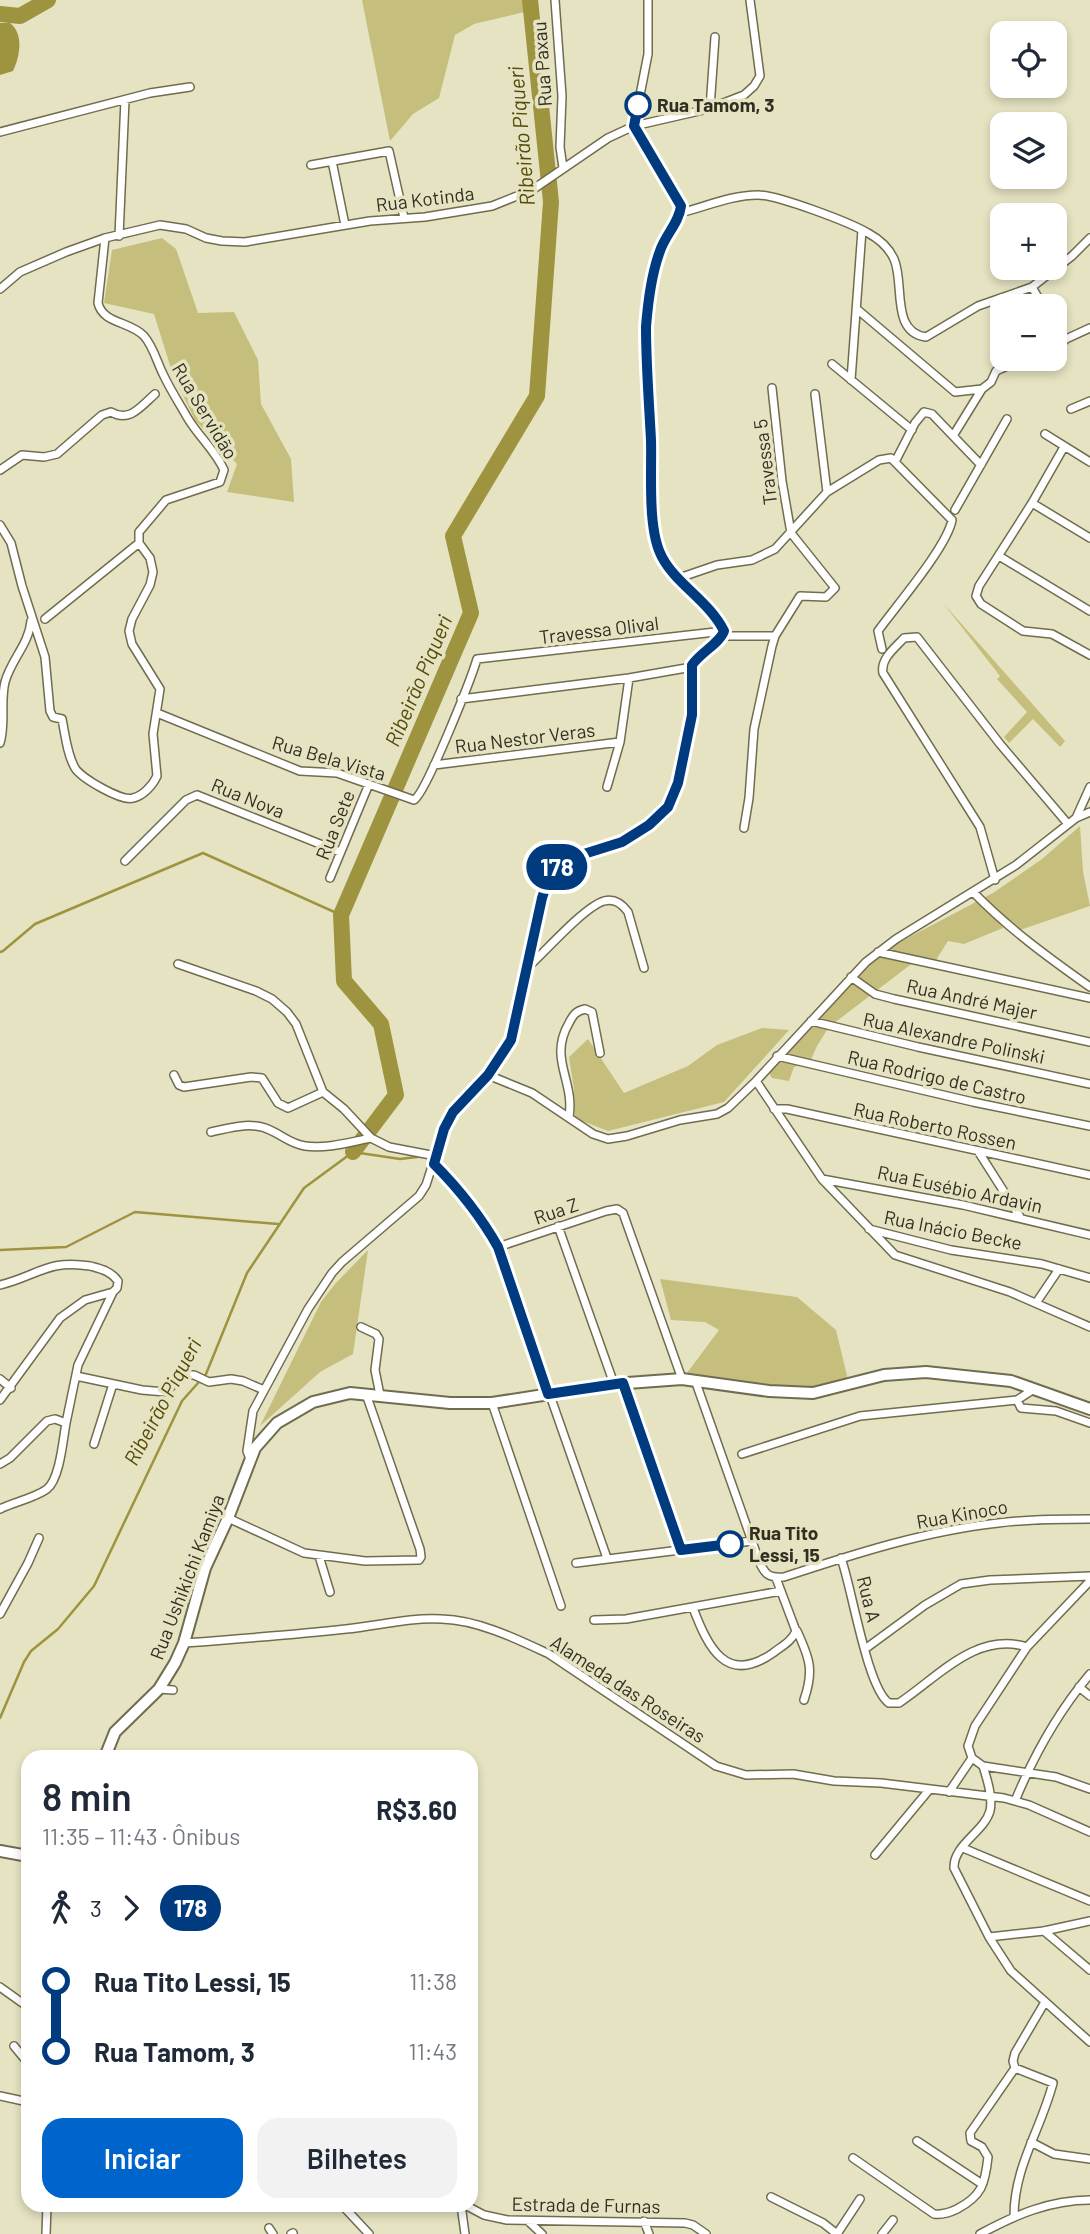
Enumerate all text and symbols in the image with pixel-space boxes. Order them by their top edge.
street label: Rua Paxau [527,21,556,107]
map controls [990,21,1067,371]
button: locate [990,21,1067,98]
water label: Ribeirão Piqueri [502,64,539,207]
marker: Rua Tamom, 3 [625,92,651,118]
place label: Rua Tamom, 3 [657,93,775,116]
button: layers [990,112,1067,189]
street label: Rua Kotinda [374,181,475,216]
button: + [990,203,1067,280]
button: − [990,294,1067,371]
street label: Rua Servidão [168,358,243,463]
street label: Travessa 5 [748,418,781,506]
water label: Ribeirão Piqueri [379,610,457,750]
street label: Travessa Olival [538,611,660,648]
street label: Rua Nestor Veras [454,717,596,758]
street label: Rua Bela Vista [270,730,389,785]
street label: Rua Nova [208,773,288,823]
street label: Rua Sete [310,787,359,863]
line badge: 178 [517,844,597,890]
text: 178 [540,852,574,881]
street label: Rua André Majer [905,973,1040,1024]
street label: Rua Alexandre Polinski [861,1007,1047,1068]
street label: Rua Rodrigo de Castro [846,1045,1029,1108]
street label: Rua Roberto Rossen [852,1097,1019,1154]
street label: Rua Eusébio Ardavin [876,1160,1045,1217]
street label: Rua Z [530,1192,581,1229]
street label: Rua Inácio Becke [882,1205,1024,1254]
water label: Ribeirão Piqueri [118,1333,206,1469]
street label: Rua Ushikichi Kamiya [144,1491,229,1663]
street label: Rua Kinoco [914,1494,1009,1533]
place label: Rua Tito Lessi, 15 [749,1521,820,1566]
marker: Rua Tito Lessi, 15 [717,1531,743,1557]
street label: Rua A [853,1573,886,1624]
street label: Alameda das Roseiras [547,1630,710,1747]
text: 8 min [42,1773,132,1819]
text: R$3.60 [376,1794,457,1825]
text: 11:35 – 11:43 · Ônibus [42,1822,240,1850]
icon: walk [42,1889,80,1927]
icon: forward [112,1889,150,1927]
text: 178 [174,1893,207,1922]
text: 3 [90,1894,102,1922]
text: Rua Tito Lessi, 15 [94,1966,291,1997]
text: 11:38 [409,1967,457,1995]
text: Rua Tamom, 3 [94,2036,255,2067]
text: 11:43 [409,2037,457,2065]
button: Iniciar [42,2118,243,2198]
button: Bilhetes [257,2118,457,2198]
street label: Estrada de Furnas [511,2192,661,2217]

